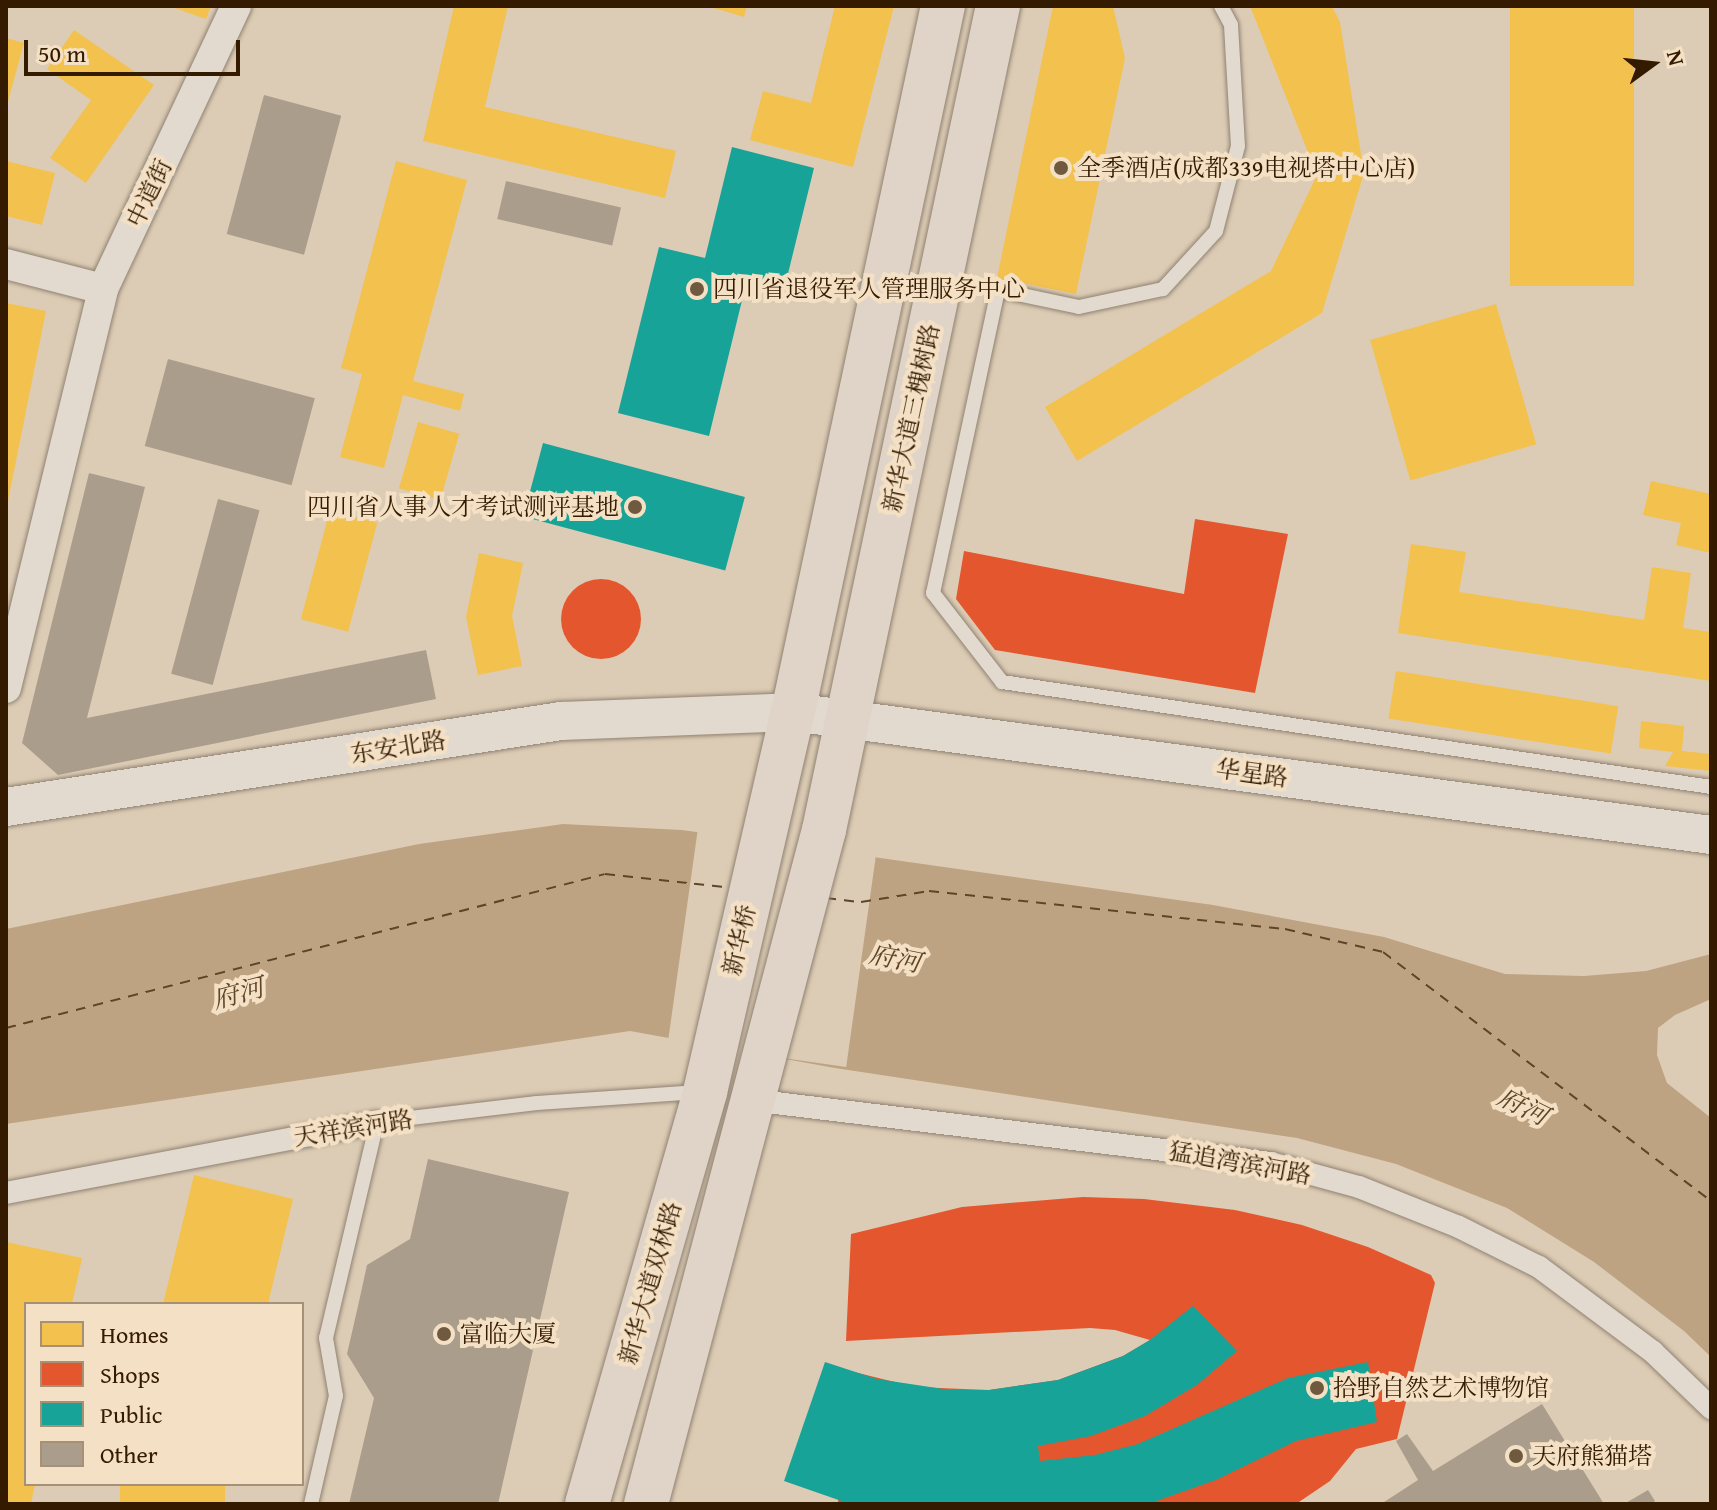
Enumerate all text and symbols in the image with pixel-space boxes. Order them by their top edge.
scale bar [28,24,244,74]
north arrow [1613,24,1693,104]
text: 50 m [38,36,86,71]
text: N [1659,47,1694,69]
street label: 中道街 [120,154,178,232]
place label: 全季酒店(成都339电视塔中心店) [1077,154,1415,182]
marker: 全季酒店(成都339电视塔中心店) [1052,159,1070,177]
place label: 四川省退役军人管理服务中心 [713,275,1025,303]
marker: 四川省退役军人管理服务中心 [688,280,706,298]
street label: 新华大道三槐树路 [877,321,945,515]
place label: 四川省人事人才考试测评基地 [307,493,619,521]
marker: 四川省人事人才考试测评基地 [626,498,644,516]
street label: 东安北路 [348,725,448,769]
street label: 华星路 [1214,754,1290,792]
street label: 新华桥 [717,902,761,978]
water label: 府河 [867,938,923,978]
water label: 府河 [209,971,267,1015]
water label: 府河 [1493,1081,1553,1131]
street label: 天祥滨河路 [291,1104,415,1152]
street label: 猛追湾滨河路 [1167,1136,1313,1190]
street label: 新华大道双林路 [613,1198,687,1368]
legend [24,1302,304,1486]
text: Homes [100,1317,169,1352]
place label: 富临大厦 [460,1320,556,1348]
marker: 富临大厦 [435,1325,453,1343]
text: Shops [100,1357,160,1392]
place label: 拾野自然艺术博物馆 [1333,1374,1549,1402]
marker: 拾野自然艺术博物馆 [1308,1379,1326,1397]
text: Public [100,1397,162,1432]
text: Other [100,1437,158,1472]
place label: 天府熊猫塔 [1532,1442,1652,1470]
marker: 天府熊猫塔 [1507,1447,1525,1465]

